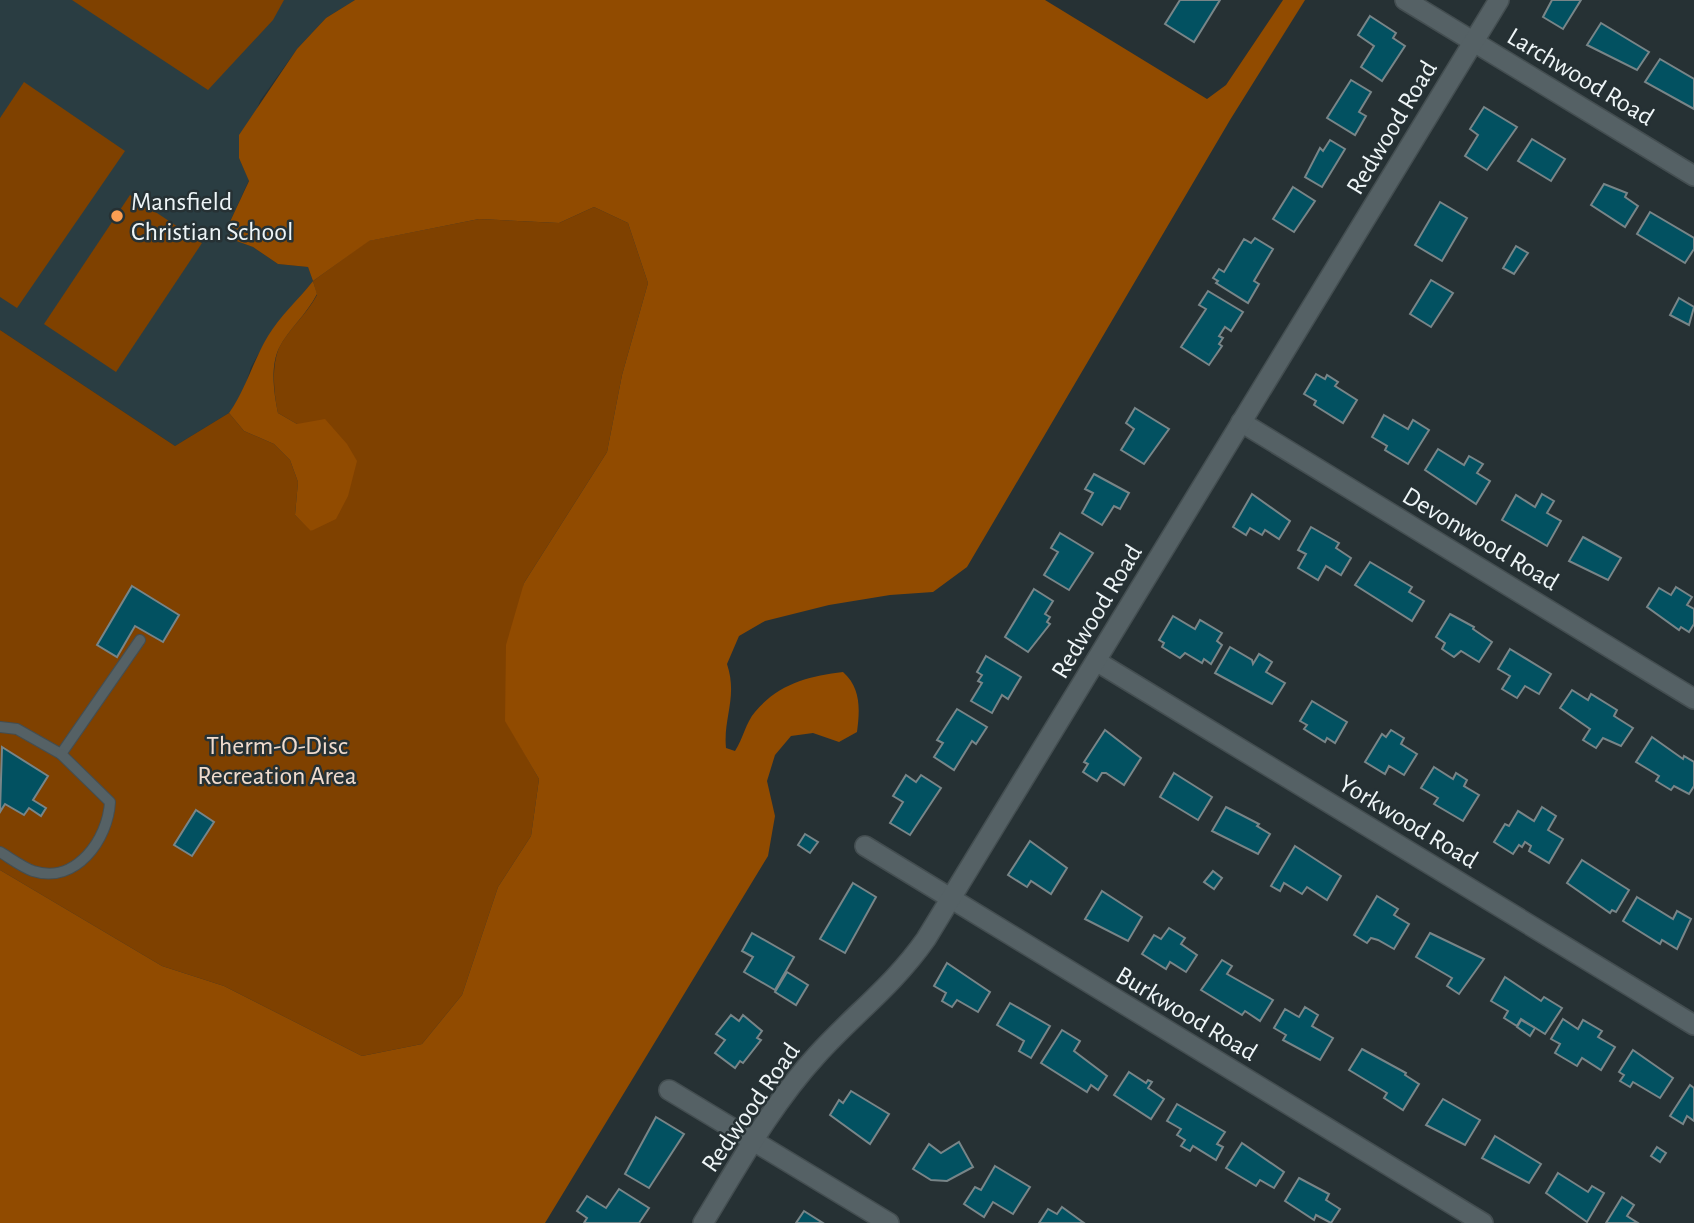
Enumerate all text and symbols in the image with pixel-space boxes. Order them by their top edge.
street label: Larchwood Road [1503,23,1658,131]
street label: Redwood Road [1342,56,1442,199]
place label: Mansfield Christian School [131,189,293,245]
marker: Mansfield Christian School [109,208,125,224]
street label: Devonwood Road [1398,482,1563,596]
street label: Redwood Road [1047,540,1147,683]
park label: Therm-O-Disc Recreation Area [197,733,357,789]
street label: Yorkwood Road [1334,770,1482,873]
street label: Burkwood Road [1111,962,1261,1066]
street label: Redwood Road [697,1038,805,1177]

